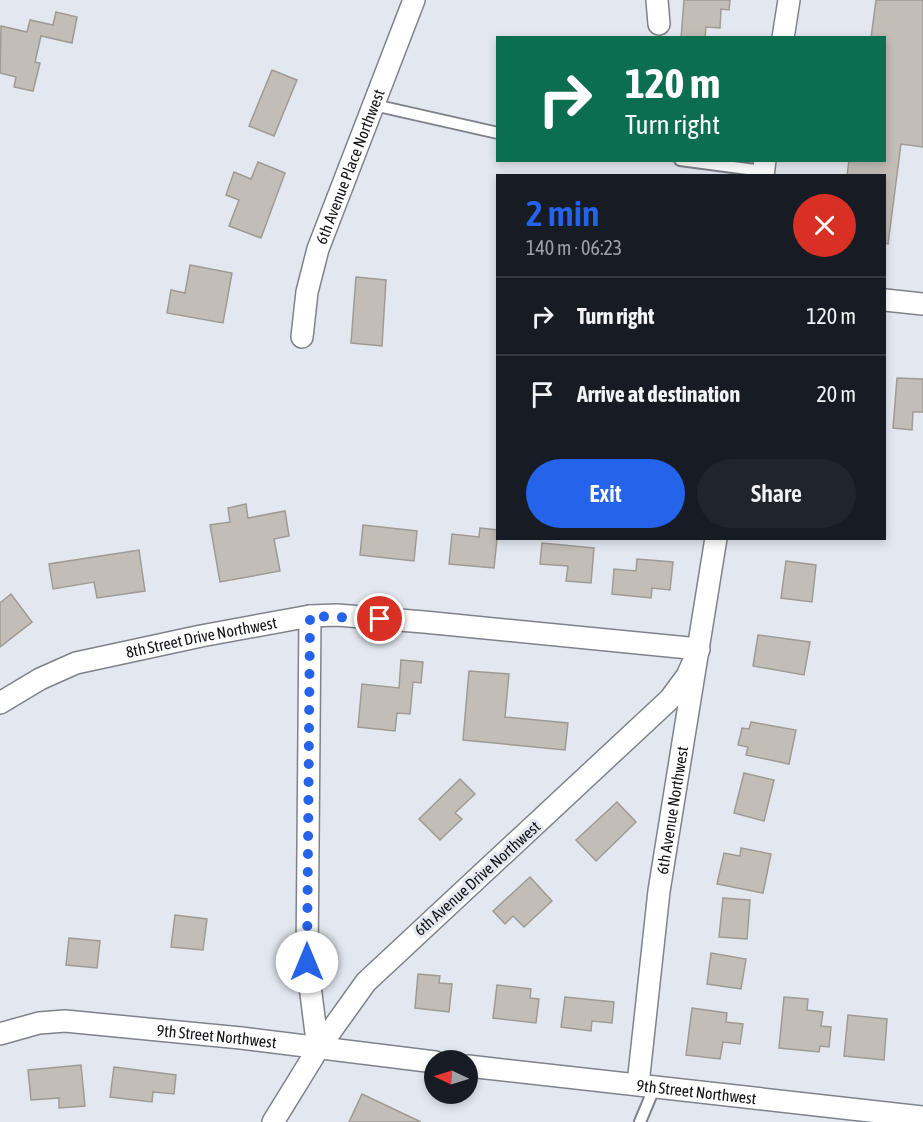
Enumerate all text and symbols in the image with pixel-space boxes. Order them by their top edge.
text: 120 m [625,59,720,107]
icon: right [526,60,604,138]
street label: 6th Avenue Place Northwest [312,86,388,247]
text: Turn right [625,109,720,140]
text: 2 min [526,192,600,234]
button: close [793,194,856,257]
text: 140 m · 06:23 [526,236,622,259]
icon: right [526,300,559,333]
text: Turn right [577,303,654,329]
text: 120 m [806,303,856,329]
icon: arrive [526,378,559,411]
text: Arrive at destination [577,381,740,407]
text: 20 m [816,381,856,407]
button: Exit [526,459,685,528]
button: Share [697,459,856,528]
pin [354,593,405,644]
icon: arrive [363,602,396,635]
street label: 8th Street Drive Northwest [124,613,279,661]
street label: 6th Avenue Northwest [653,744,691,876]
street label: 6th Avenue Drive Northwest [411,817,544,939]
position arrow [275,930,339,994]
street label: 9th Street Northwest [156,1021,278,1051]
north arrow [424,1050,478,1104]
map controls [424,1050,478,1104]
street label: 9th Street Northwest [636,1076,758,1107]

